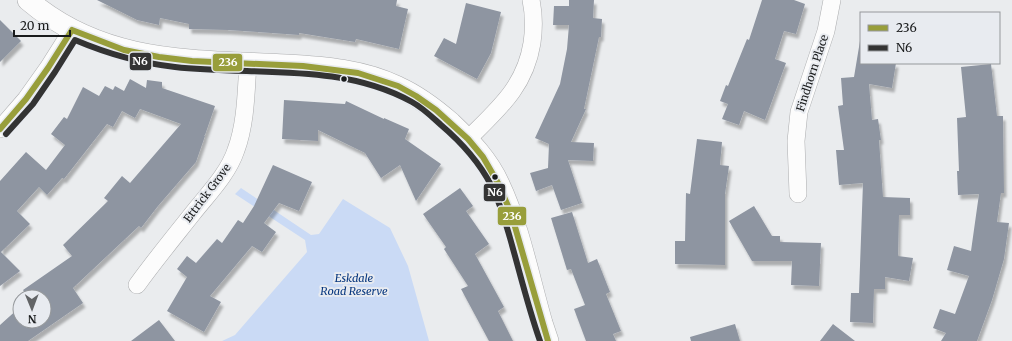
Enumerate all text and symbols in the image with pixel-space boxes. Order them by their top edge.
scale bar [14,12,70,38]
legend [860,12,1000,64]
text: 20 m [20,18,49,33]
text: 236 [896,20,917,35]
street label: Findhorn Place [793,33,831,113]
text: N6 [896,40,912,55]
line badge: N6 [129,52,152,71]
line badge: 236 [212,53,243,72]
text: N6 [132,54,148,68]
text: 236 [218,55,238,69]
unlabelled marker [339,74,349,84]
street label: Ettrick Grove [180,161,234,225]
unlabelled marker [490,172,500,182]
line badge: N6 [483,183,506,202]
text: N6 [487,185,503,199]
line badge: 236 [497,206,527,226]
text: 236 [502,209,522,223]
park label: Eskdale Road Reserve [320,271,388,298]
north arrow [12,289,52,329]
text: N [27,312,37,326]

